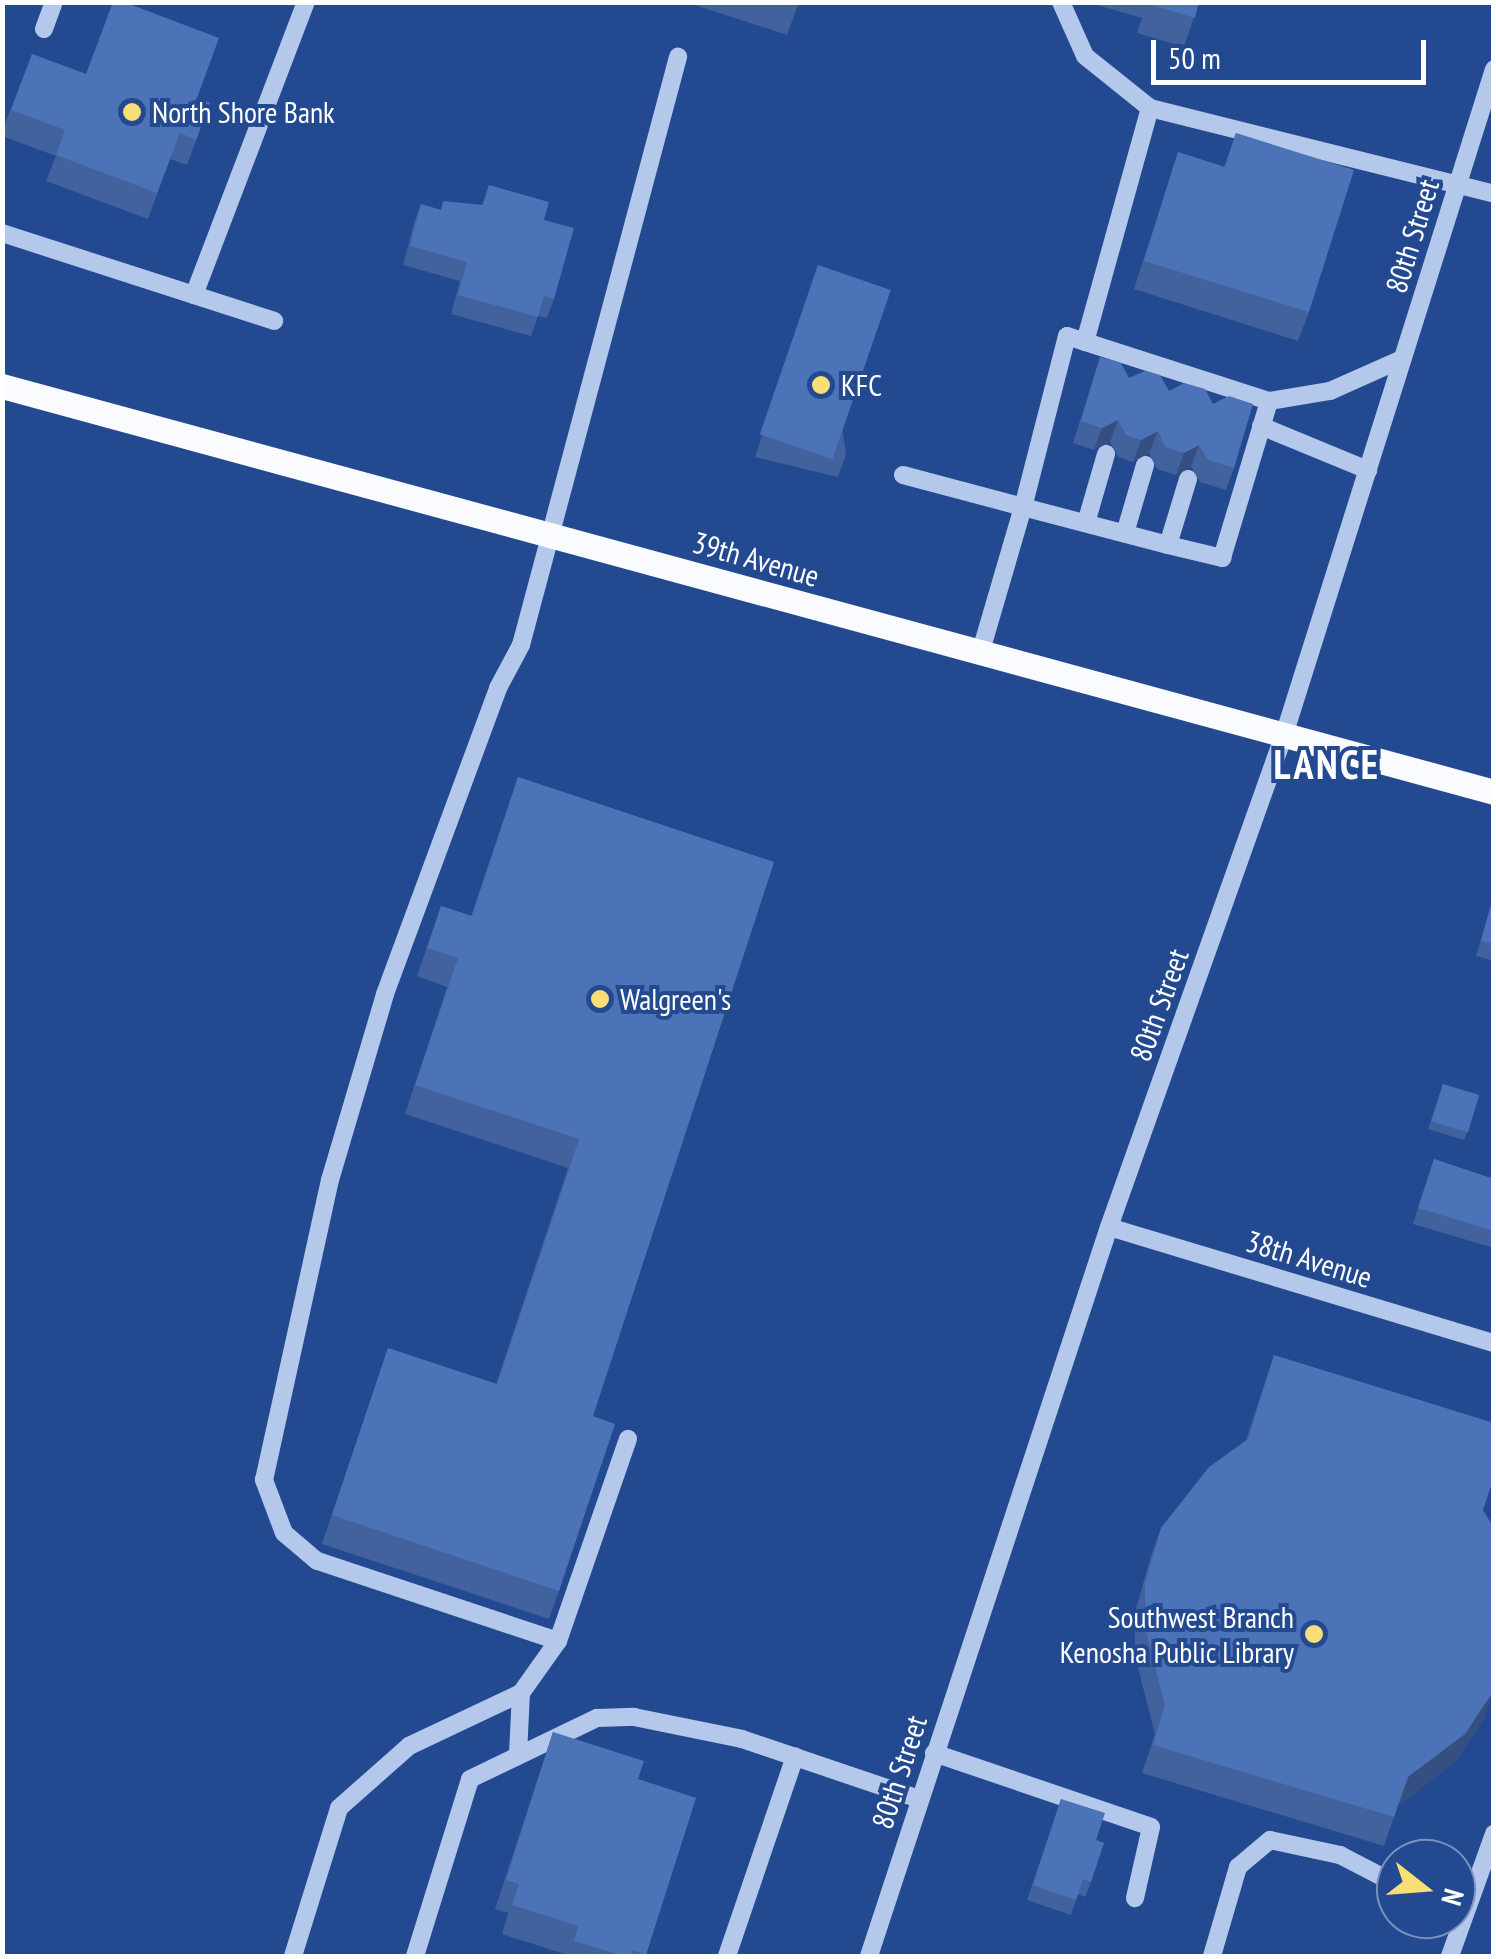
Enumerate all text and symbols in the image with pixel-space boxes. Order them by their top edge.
scale bar [1156,20,1431,82]
text: 50 m [1168,38,1221,77]
place label: North Shore Bank [152,94,335,130]
marker: North Shore Bank [121,101,143,123]
street label: 80th Street [1378,175,1446,297]
place label: KFC [841,367,882,403]
marker: KFC [810,374,832,396]
street label: 39th Avenue [688,524,824,594]
district label: LANCE [1273,740,1381,788]
street label: 80th Street [1122,944,1196,1066]
place label: Walgreen's [620,981,731,1017]
marker: Walgreen's [589,988,611,1010]
street label: 38th Avenue [1241,1223,1377,1295]
place label: Southwest Branch Kenosha Public Library [1059,1599,1294,1670]
marker: Southwest Branch Kenosha Public Library [1303,1623,1325,1645]
street label: 80th Street [864,1711,934,1833]
north arrow [1376,1839,1476,1939]
text: N [1433,1885,1473,1910]

